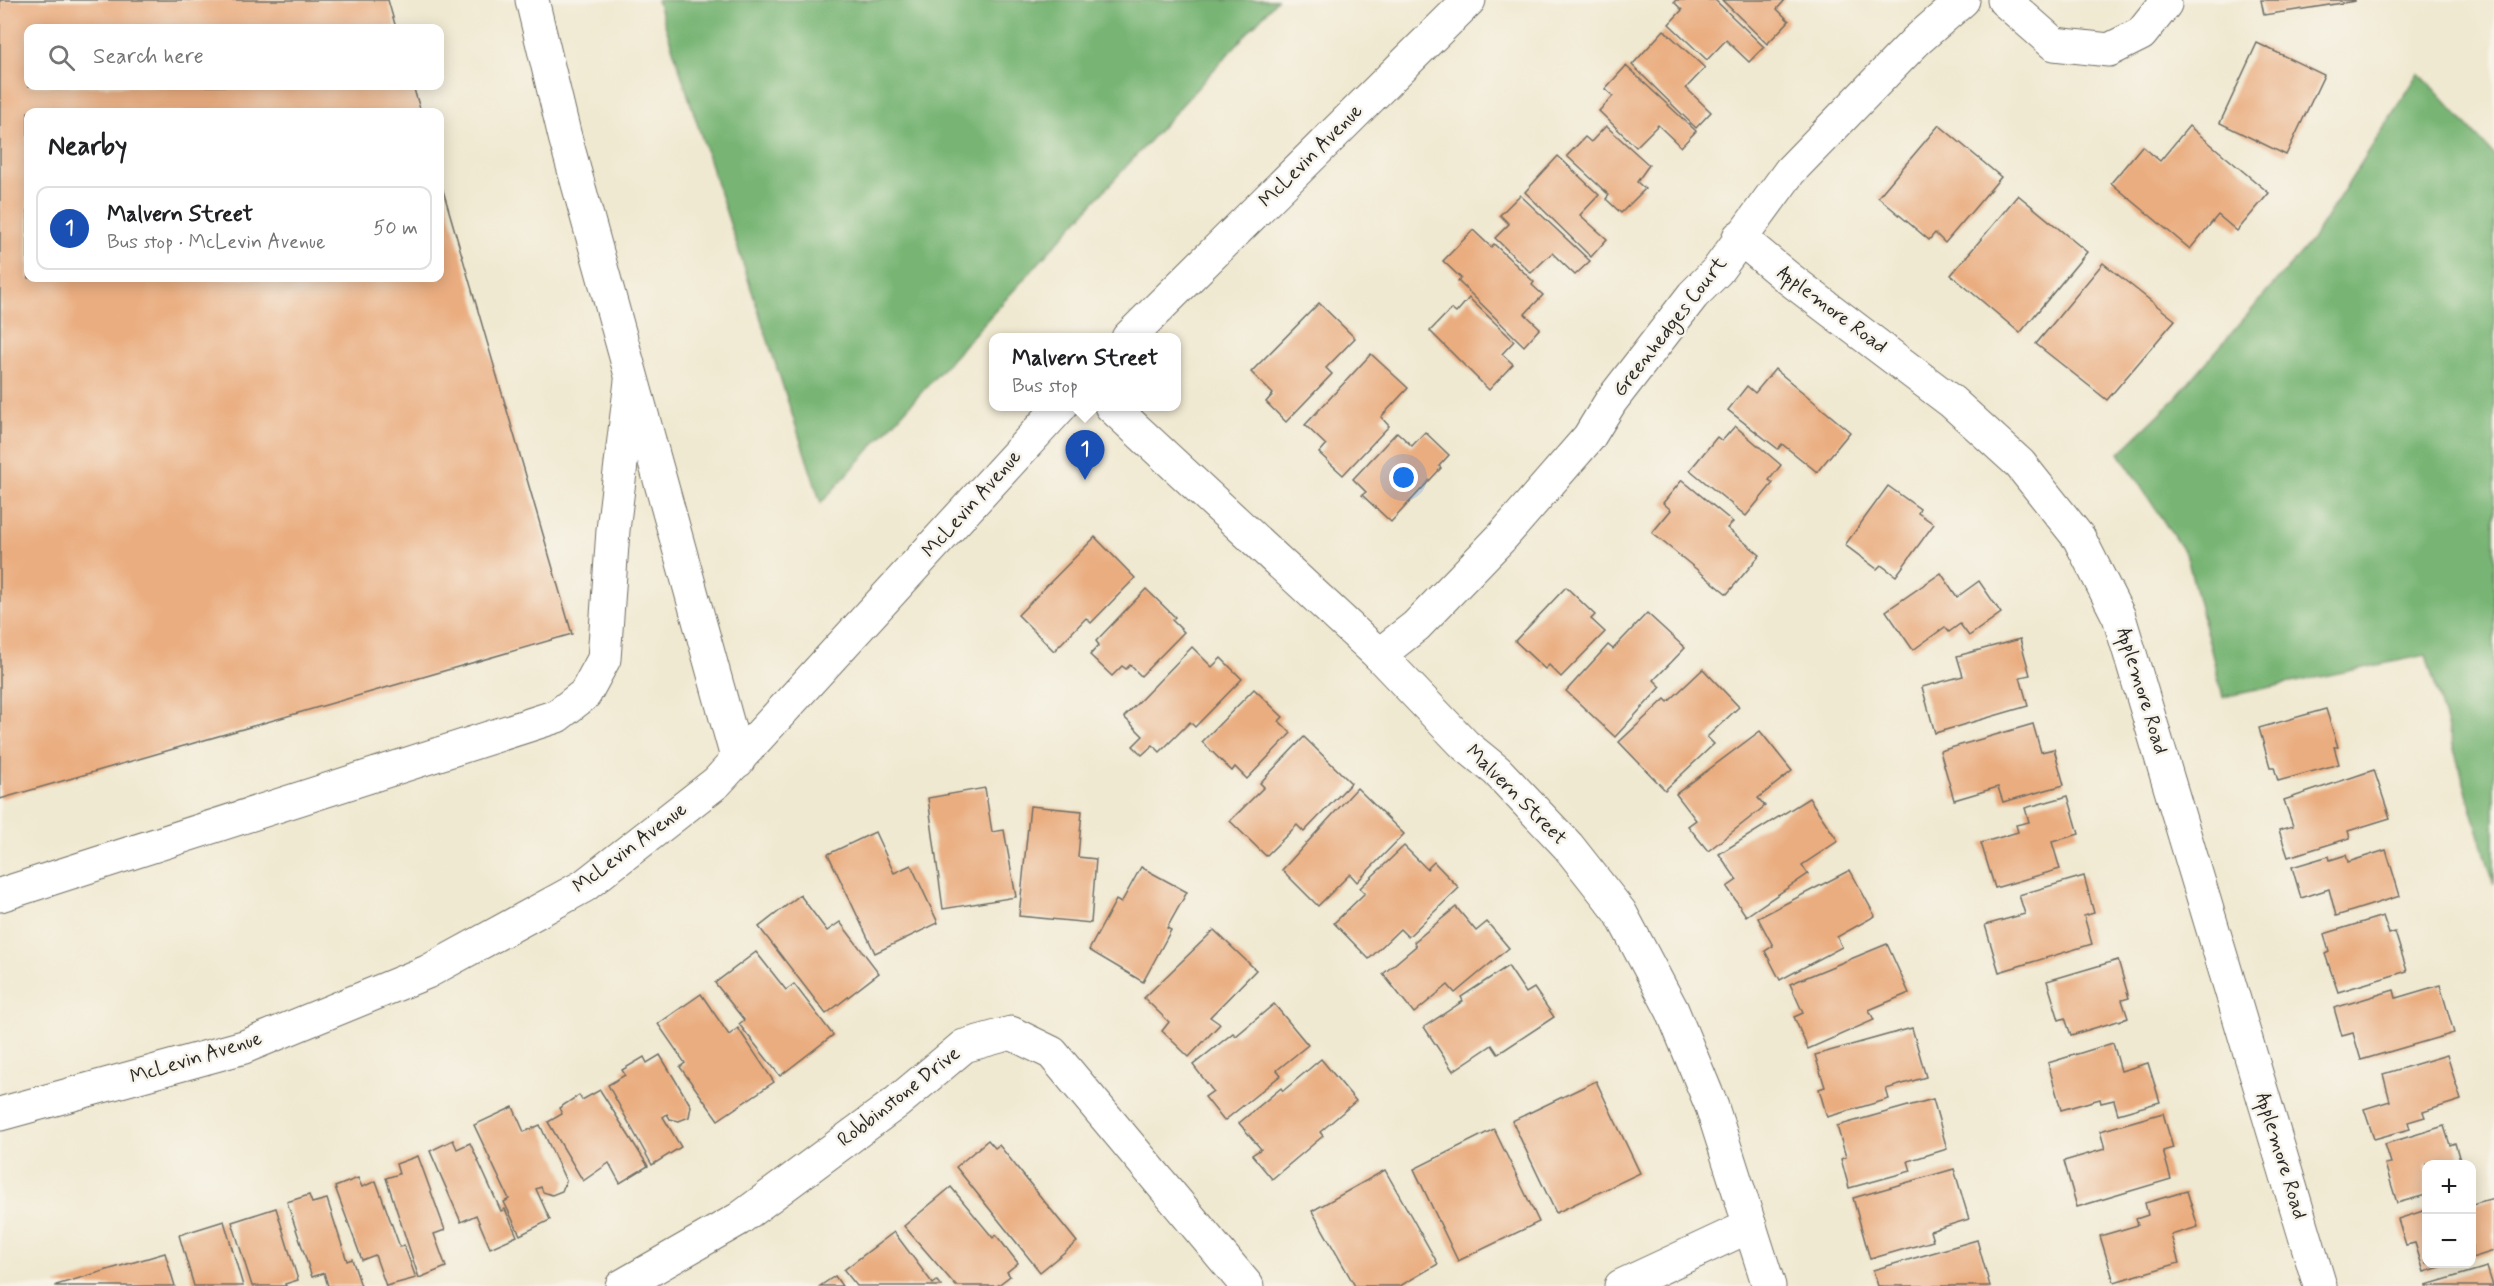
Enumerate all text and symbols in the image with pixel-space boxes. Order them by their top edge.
search box [24,24,444,90]
icon: search [45,41,78,74]
text: Search here [93,43,204,71]
street label: McLevin Avenue [1253,98,1369,214]
text: Nearby [48,130,127,164]
text: Malvern Street [107,201,253,229]
text: 1 [65,215,74,242]
text: 50 m [373,215,418,242]
text: Bus stop · McLevin Avenue [107,229,325,256]
street label: Greenhedges Court [1607,251,1734,403]
street label: Applemore Road [1771,260,1893,361]
popup [989,333,1181,411]
text: Malvern Street [1012,345,1158,373]
text: Bus stop [1012,373,1078,400]
pin: 1 [1066,430,1104,480]
street label: McLevin Avenue [916,444,1028,564]
your location [1389,463,1418,492]
street label: Applemore Road [2109,624,2174,758]
street label: Malvern Street [1459,738,1573,852]
street label: McLevin Avenue [567,796,693,900]
street label: McLevin Avenue [127,1025,265,1091]
street label: Robbinstone Drive [832,1040,966,1153]
street label: Applemore Road [2248,1089,2313,1223]
map controls [2422,1160,2476,1268]
button: + [2422,1160,2476,1214]
button: − [2422,1214,2476,1268]

